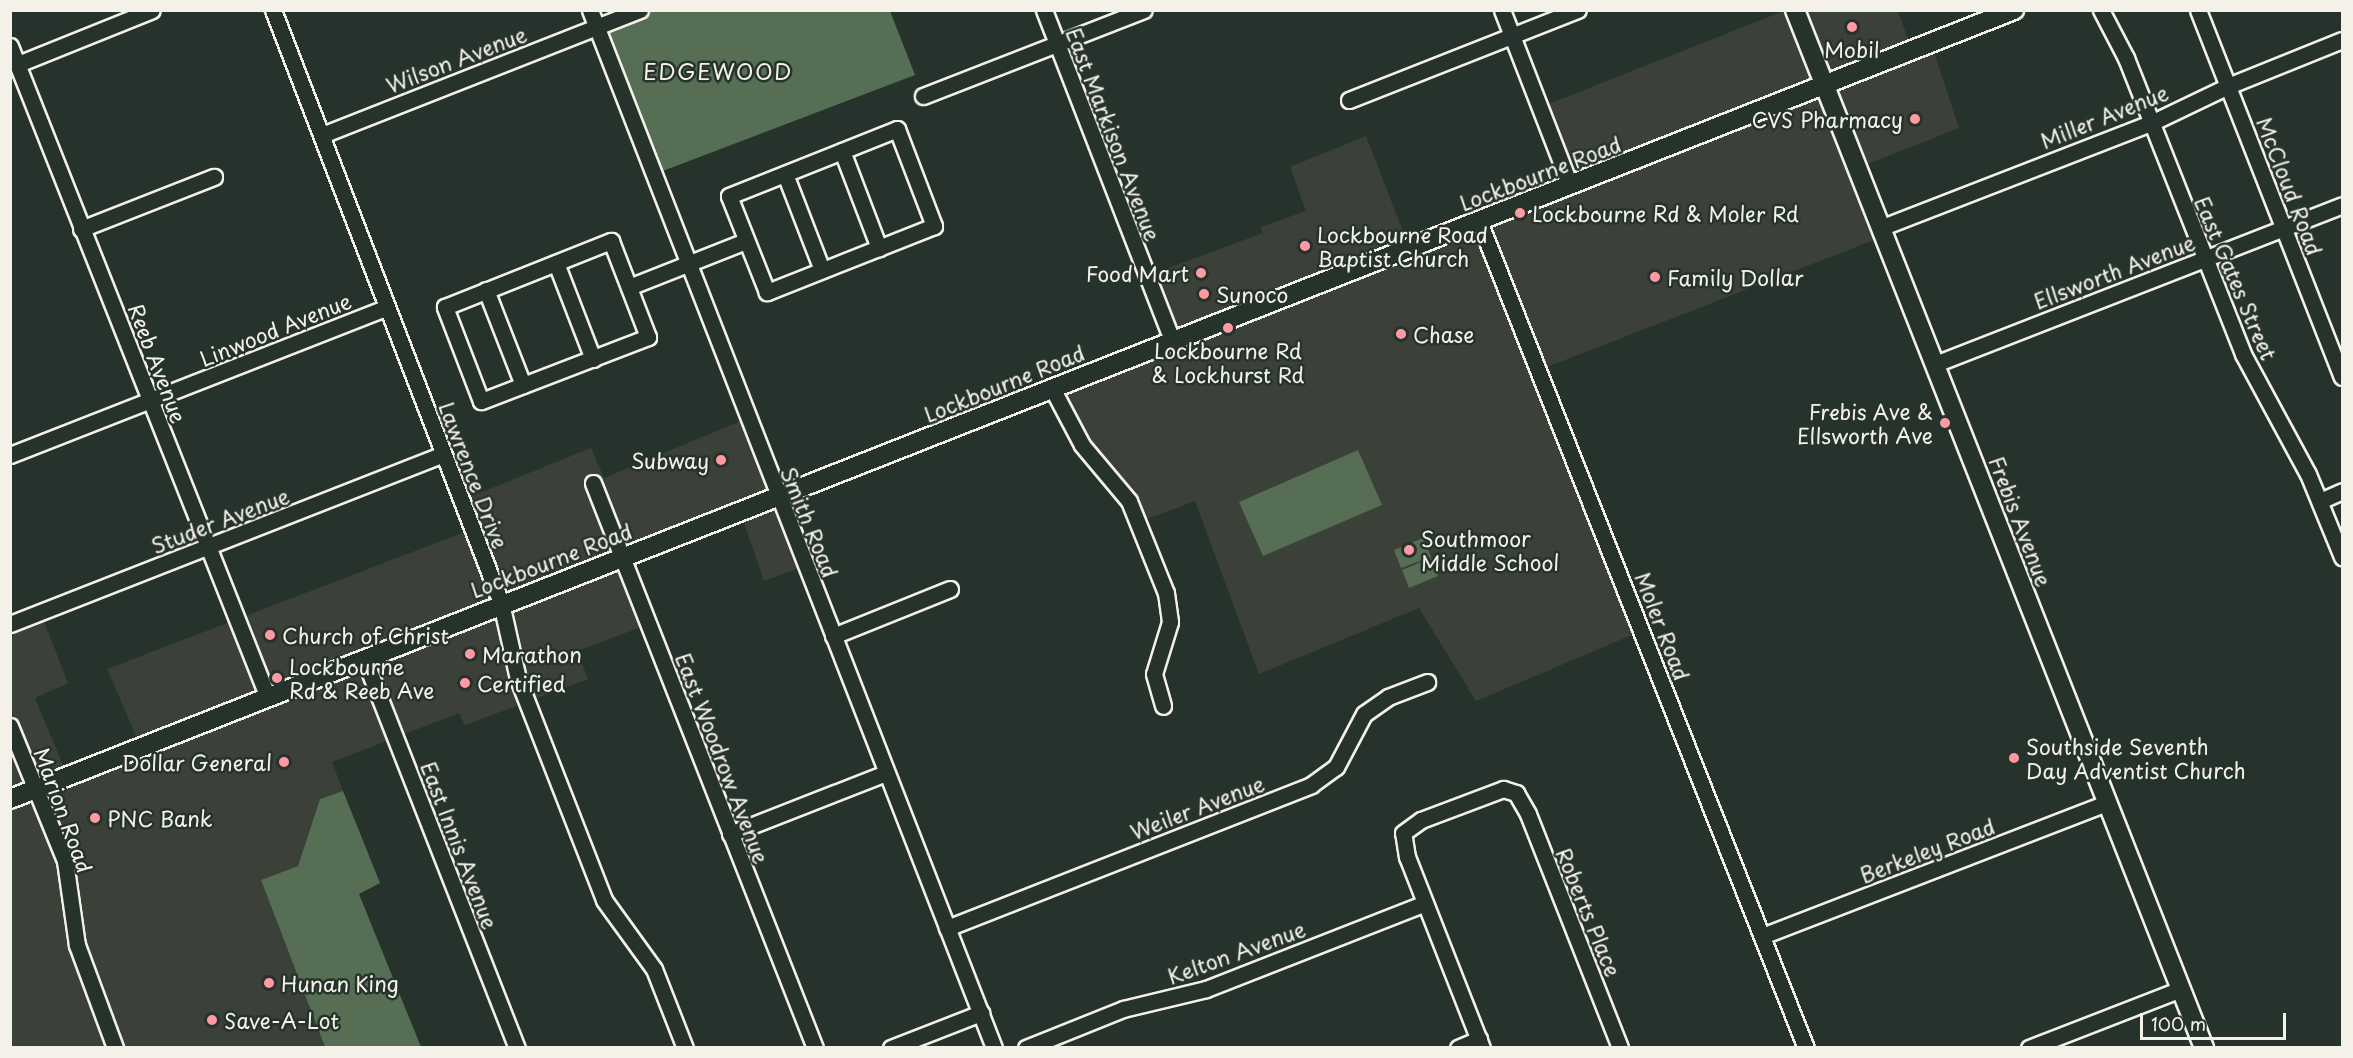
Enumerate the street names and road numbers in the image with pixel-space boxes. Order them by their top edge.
street label: Wilson Avenue [383,21,529,97]
street label: East Markison Avenue [1062,25,1166,243]
street label: Miller Avenue [2036,79,2172,153]
street label: McCloud Road [2252,113,2328,259]
street label: Lockbourne Road [1455,130,1625,216]
street label: East Gates Street [2190,191,2282,365]
street label: Ellsworth Avenue [2029,228,2199,314]
street label: Linwood Avenue [195,287,355,371]
street label: Reeb Avenue [123,299,193,427]
street label: Lockbourne Road [919,339,1089,427]
street label: Lawrence Drive [434,398,514,552]
street label: Frebis Avenue [1985,453,2057,589]
street label: Smith Road [776,463,844,581]
street label: Studer Avenue [147,482,293,558]
street label: Lockbourne Road [466,517,636,603]
street label: Moler Road [1630,567,1696,685]
street label: East Woodrow Avenue [671,650,775,866]
street label: Marion Road [30,745,98,875]
street label: East Innis Avenue [417,758,503,932]
street label: Weiler Avenue [1125,769,1269,845]
street label: Berkeley Road [1855,812,1999,888]
street label: Roberts Place [1552,843,1626,981]
street label: Kelton Avenue [1165,916,1307,988]

